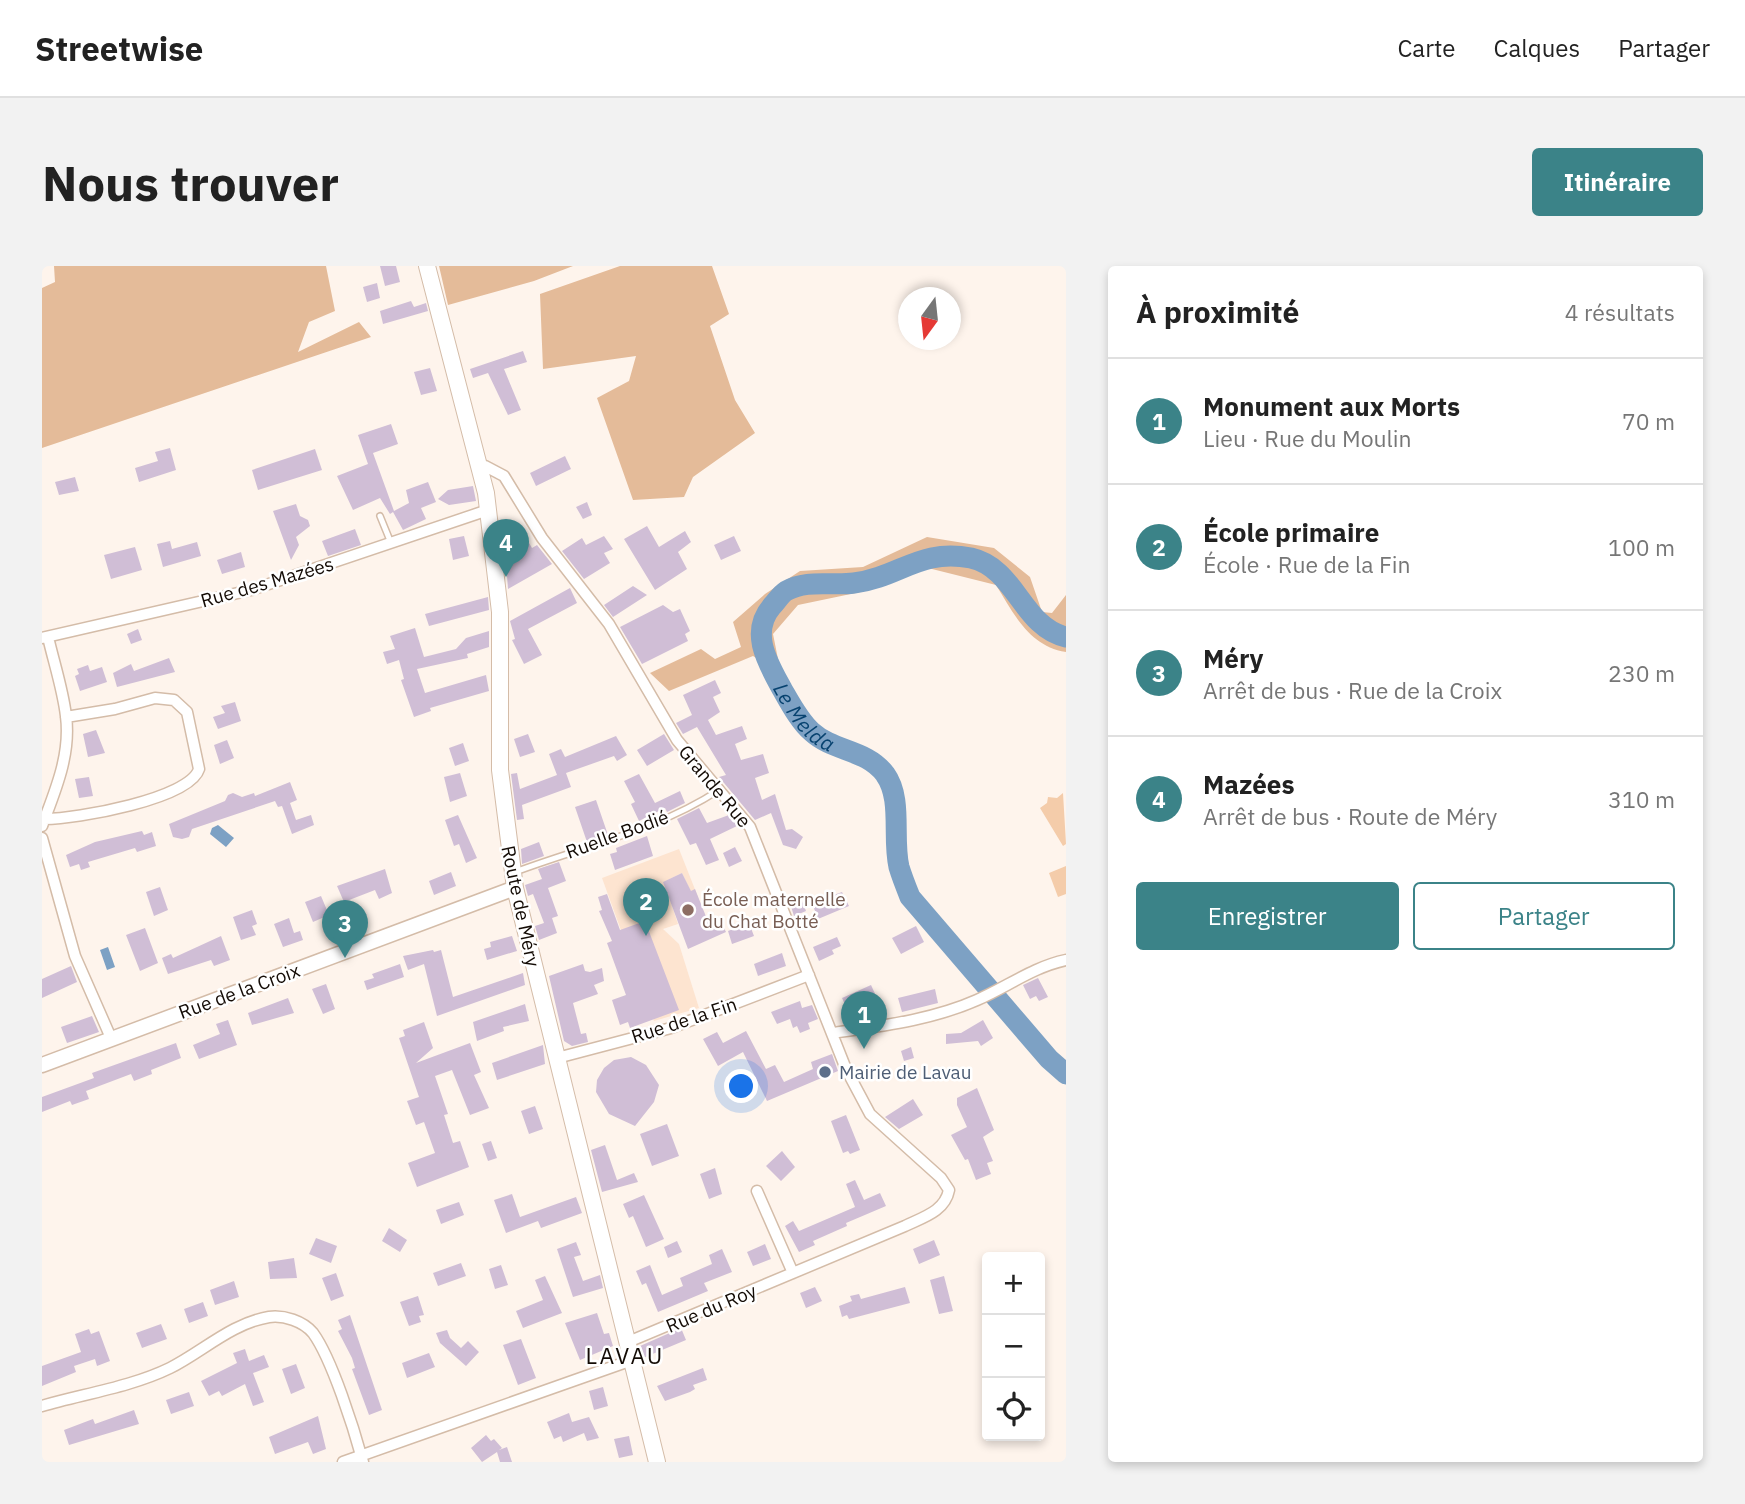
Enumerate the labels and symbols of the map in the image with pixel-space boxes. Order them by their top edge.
north arrow [898,287,961,350]
pin: 4 [483,519,529,577]
street label: Rue des Mazées [198,552,336,612]
water label: Le Melda [767,678,839,758]
street label: Grande Rue [674,740,756,832]
street label: Ruelle Bodié [562,804,672,864]
street label: Route de Méry [496,843,546,969]
pin: 2 [623,878,669,936]
place label: École maternelle du Chat Botté [702,887,846,933]
pin: 3 [322,900,368,958]
marker: École maternelle du Chat Botté [680,902,696,918]
street label: Rue de la Croix [175,958,303,1024]
pin: 1 [841,991,887,1049]
street label: Rue de la Fin [628,992,740,1048]
place label: Mairie de Lavau [839,1060,972,1084]
marker: Mairie de Lavau [817,1064,833,1080]
your location [724,1069,758,1103]
street label: Rue du Roy [662,1278,760,1338]
district label: LAVAU [586,1340,664,1370]

